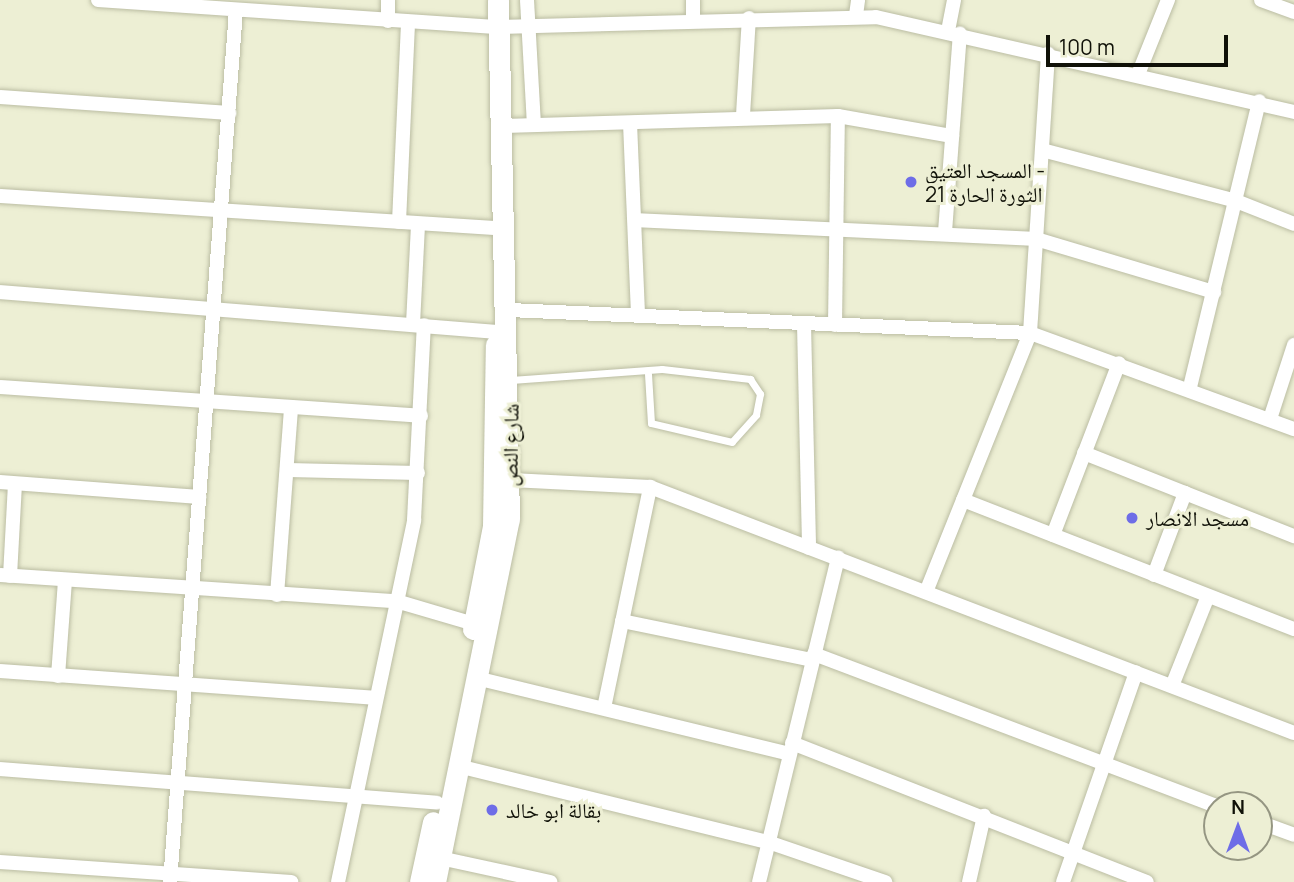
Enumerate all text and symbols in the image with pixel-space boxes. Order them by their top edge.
scale bar [1049,21,1231,65]
text: 100 m [1059,33,1115,61]
place label: المسجد العتيق - الثورة الحارة 21 [925,157,1045,207]
marker: المسجد العتيق - الثورة الحارة 21 [903,174,919,190]
street label: شارع النص [497,403,523,487]
place label: مسجد الانصار [1146,505,1249,531]
marker: مسجد الانصار [1124,510,1140,526]
north arrow [1203,791,1273,861]
text: N [1231,794,1245,820]
place label: بقالة ابو خالد [506,797,601,823]
marker: بقالة ابو خالد [484,802,500,818]

